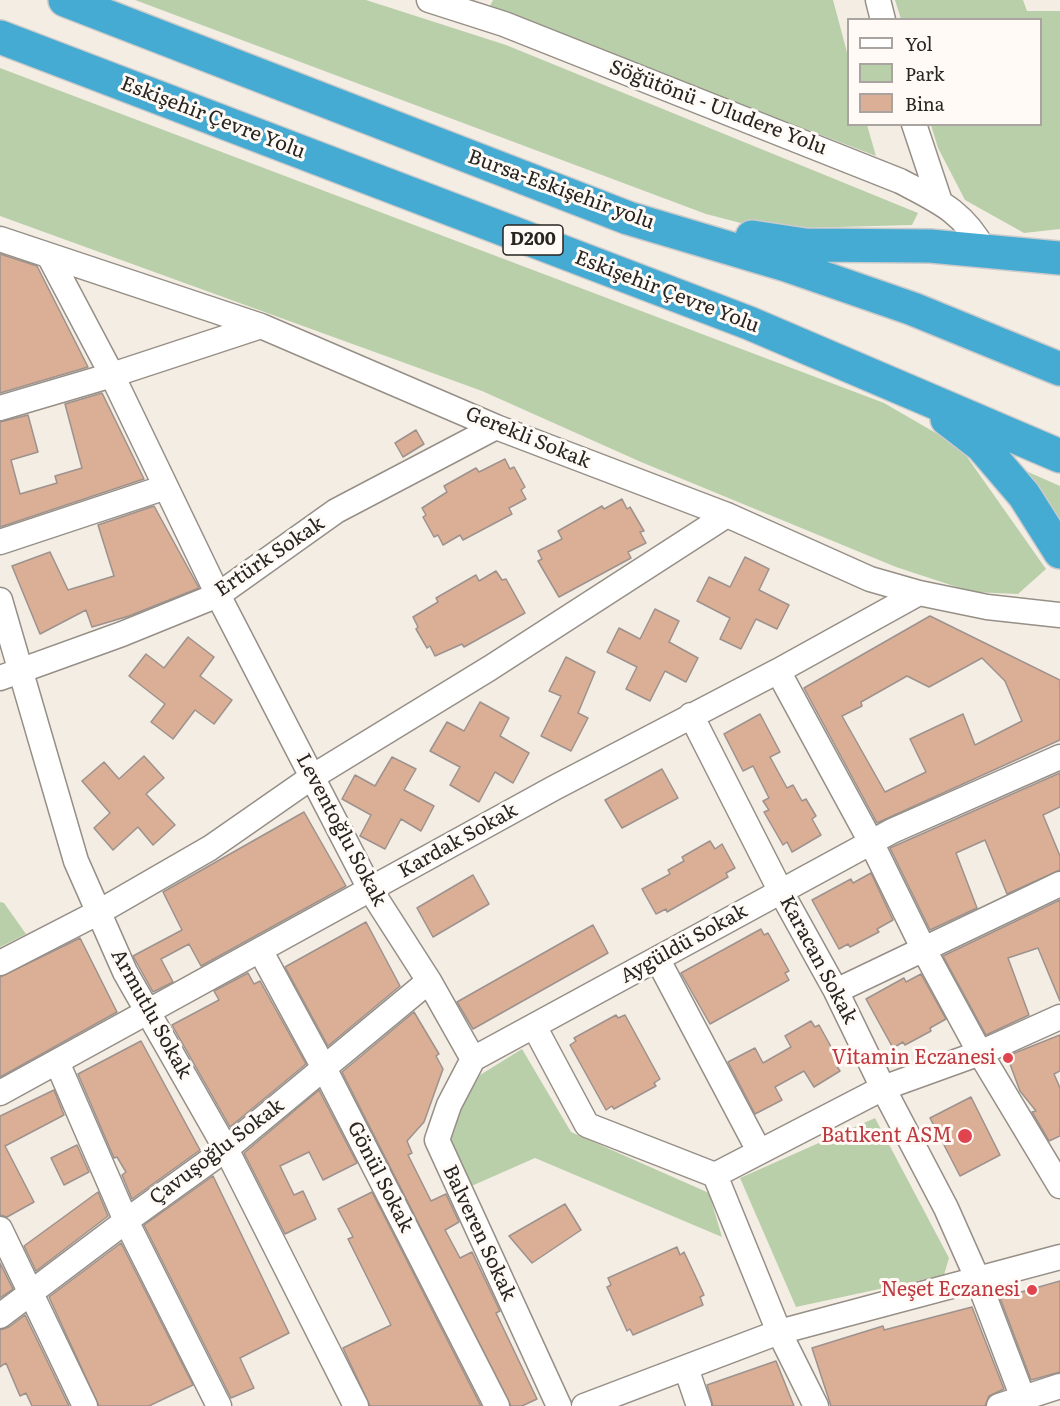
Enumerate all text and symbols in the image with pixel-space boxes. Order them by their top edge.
legend [847,18,1042,126]
text: Yol [905,30,933,57]
street label: Söğütönü - Uludere Yolu [606,55,830,161]
text: Park [905,60,944,87]
street label: Eskişehir Çevre Yolu [117,72,309,164]
text: Bina [905,90,945,117]
street label: Bursa-Eskişehir yolu [464,145,658,235]
road number: D200 [503,225,563,255]
street label: Eskişehir Çevre Yolu [571,246,763,338]
street label: Gerekli Sokak [462,402,594,474]
street label: Ertürk Sokak [211,512,329,602]
street label: Leventoğlu Sokak [291,750,391,910]
street label: Kardak Sokak [394,798,522,884]
street label: Karacan Sokak [774,892,862,1028]
street label: Aygüldü Sokak [616,899,752,989]
street label: Armutlu Sokak [105,945,197,1083]
place label: Vitamin Eczanesi [832,1046,996,1070]
marker: Vitamin Eczanesi [1001,1051,1015,1065]
street label: Çavuşoğlu Sokak [145,1094,289,1210]
street label: Gönül Sokak [342,1118,418,1236]
place label: Batıkent ASM [821,1124,952,1148]
marker: Batıkent ASM [956,1127,974,1145]
street label: Balveren Sokak [437,1161,521,1305]
place label: Neşet Eczanesi [881,1278,1020,1302]
marker: Neşet Eczanesi [1025,1283,1039,1297]

